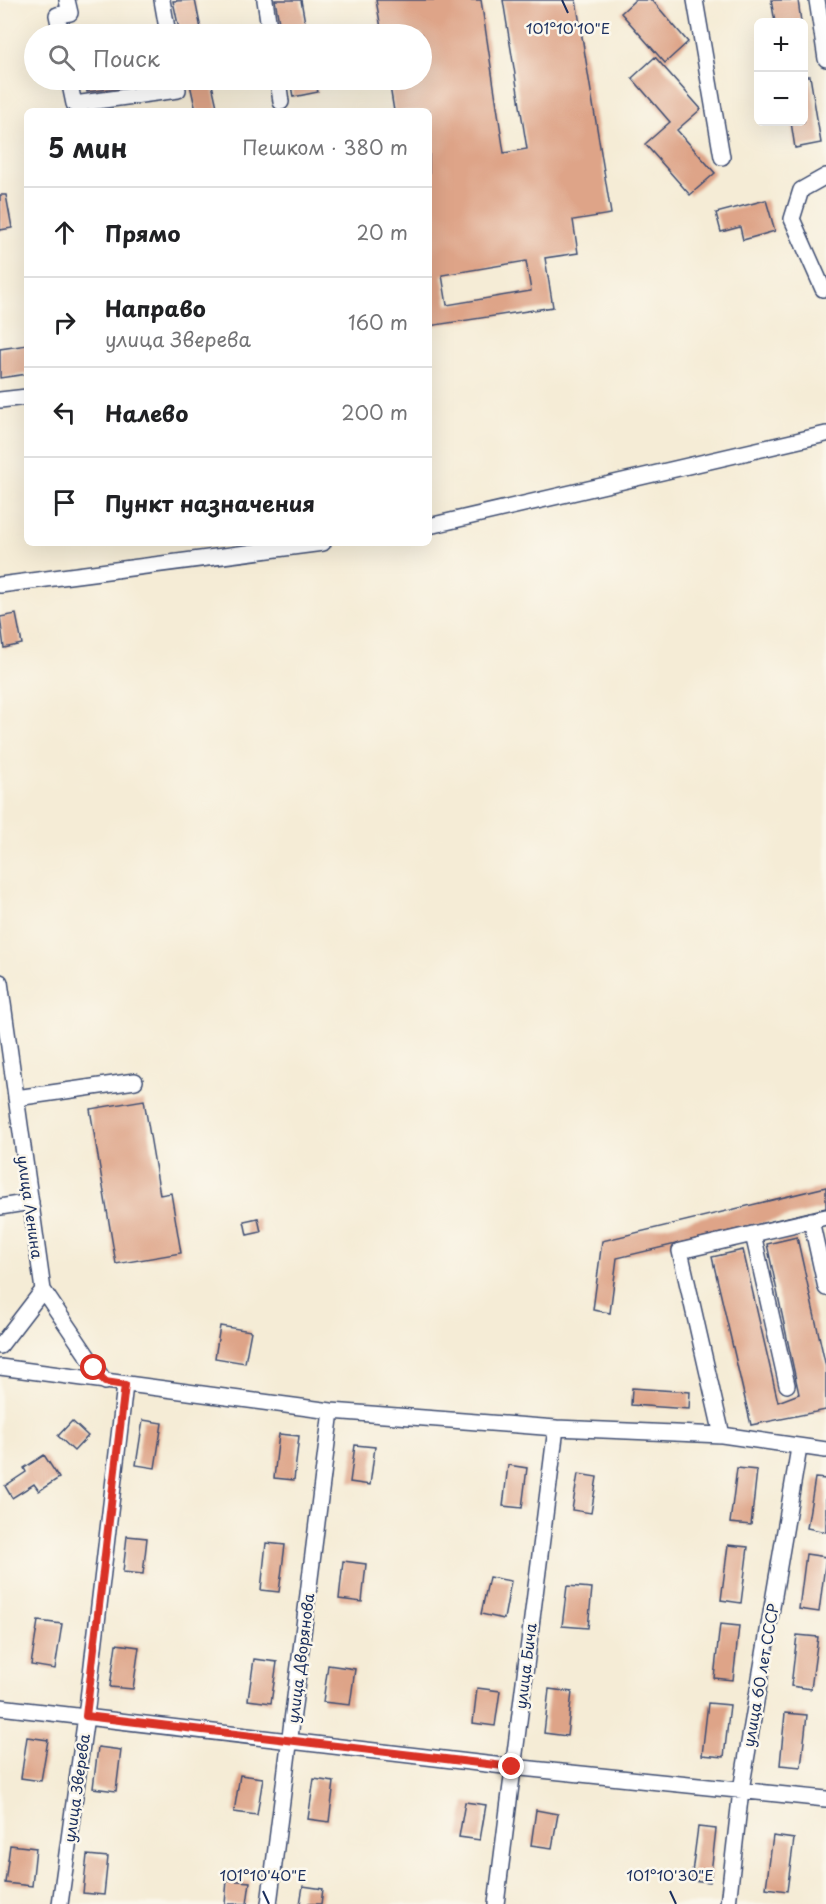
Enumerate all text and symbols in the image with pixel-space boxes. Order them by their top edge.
text: 101°10'10"E [526,16,610,39]
map controls [754,18,808,126]
button: + [754,18,808,72]
search box [24,24,432,90]
icon: search [45,41,78,74]
text: Поиск [93,41,160,74]
button: − [754,72,808,126]
text: 5 мин [48,128,127,167]
text: Пешком · 380 m [242,132,408,162]
icon: ahead [48,216,81,249]
text: Прямо [105,216,180,249]
text: 20 m [356,217,408,247]
text: Направо [105,291,206,324]
icon: right [48,306,81,339]
text: 160 m [348,307,408,337]
text: улица Зверева [105,324,251,354]
icon: left [48,396,81,429]
text: Налево [105,396,188,429]
text: 200 m [341,397,408,427]
icon: arrive [48,486,81,519]
text: Пункт назначения [105,486,315,519]
street label: улица Ленина [12,1154,50,1261]
route start [80,1354,106,1380]
street label: улица Дворянова [281,1591,319,1724]
street label: улица 60 лет СССР [736,1601,784,1749]
street label: улица Бича [508,1621,542,1710]
street label: улица Зверева [57,1732,95,1844]
route end [498,1753,524,1779]
text: 101°10'40"E [219,1863,307,1886]
text: 101°10'30"E [626,1863,714,1886]

